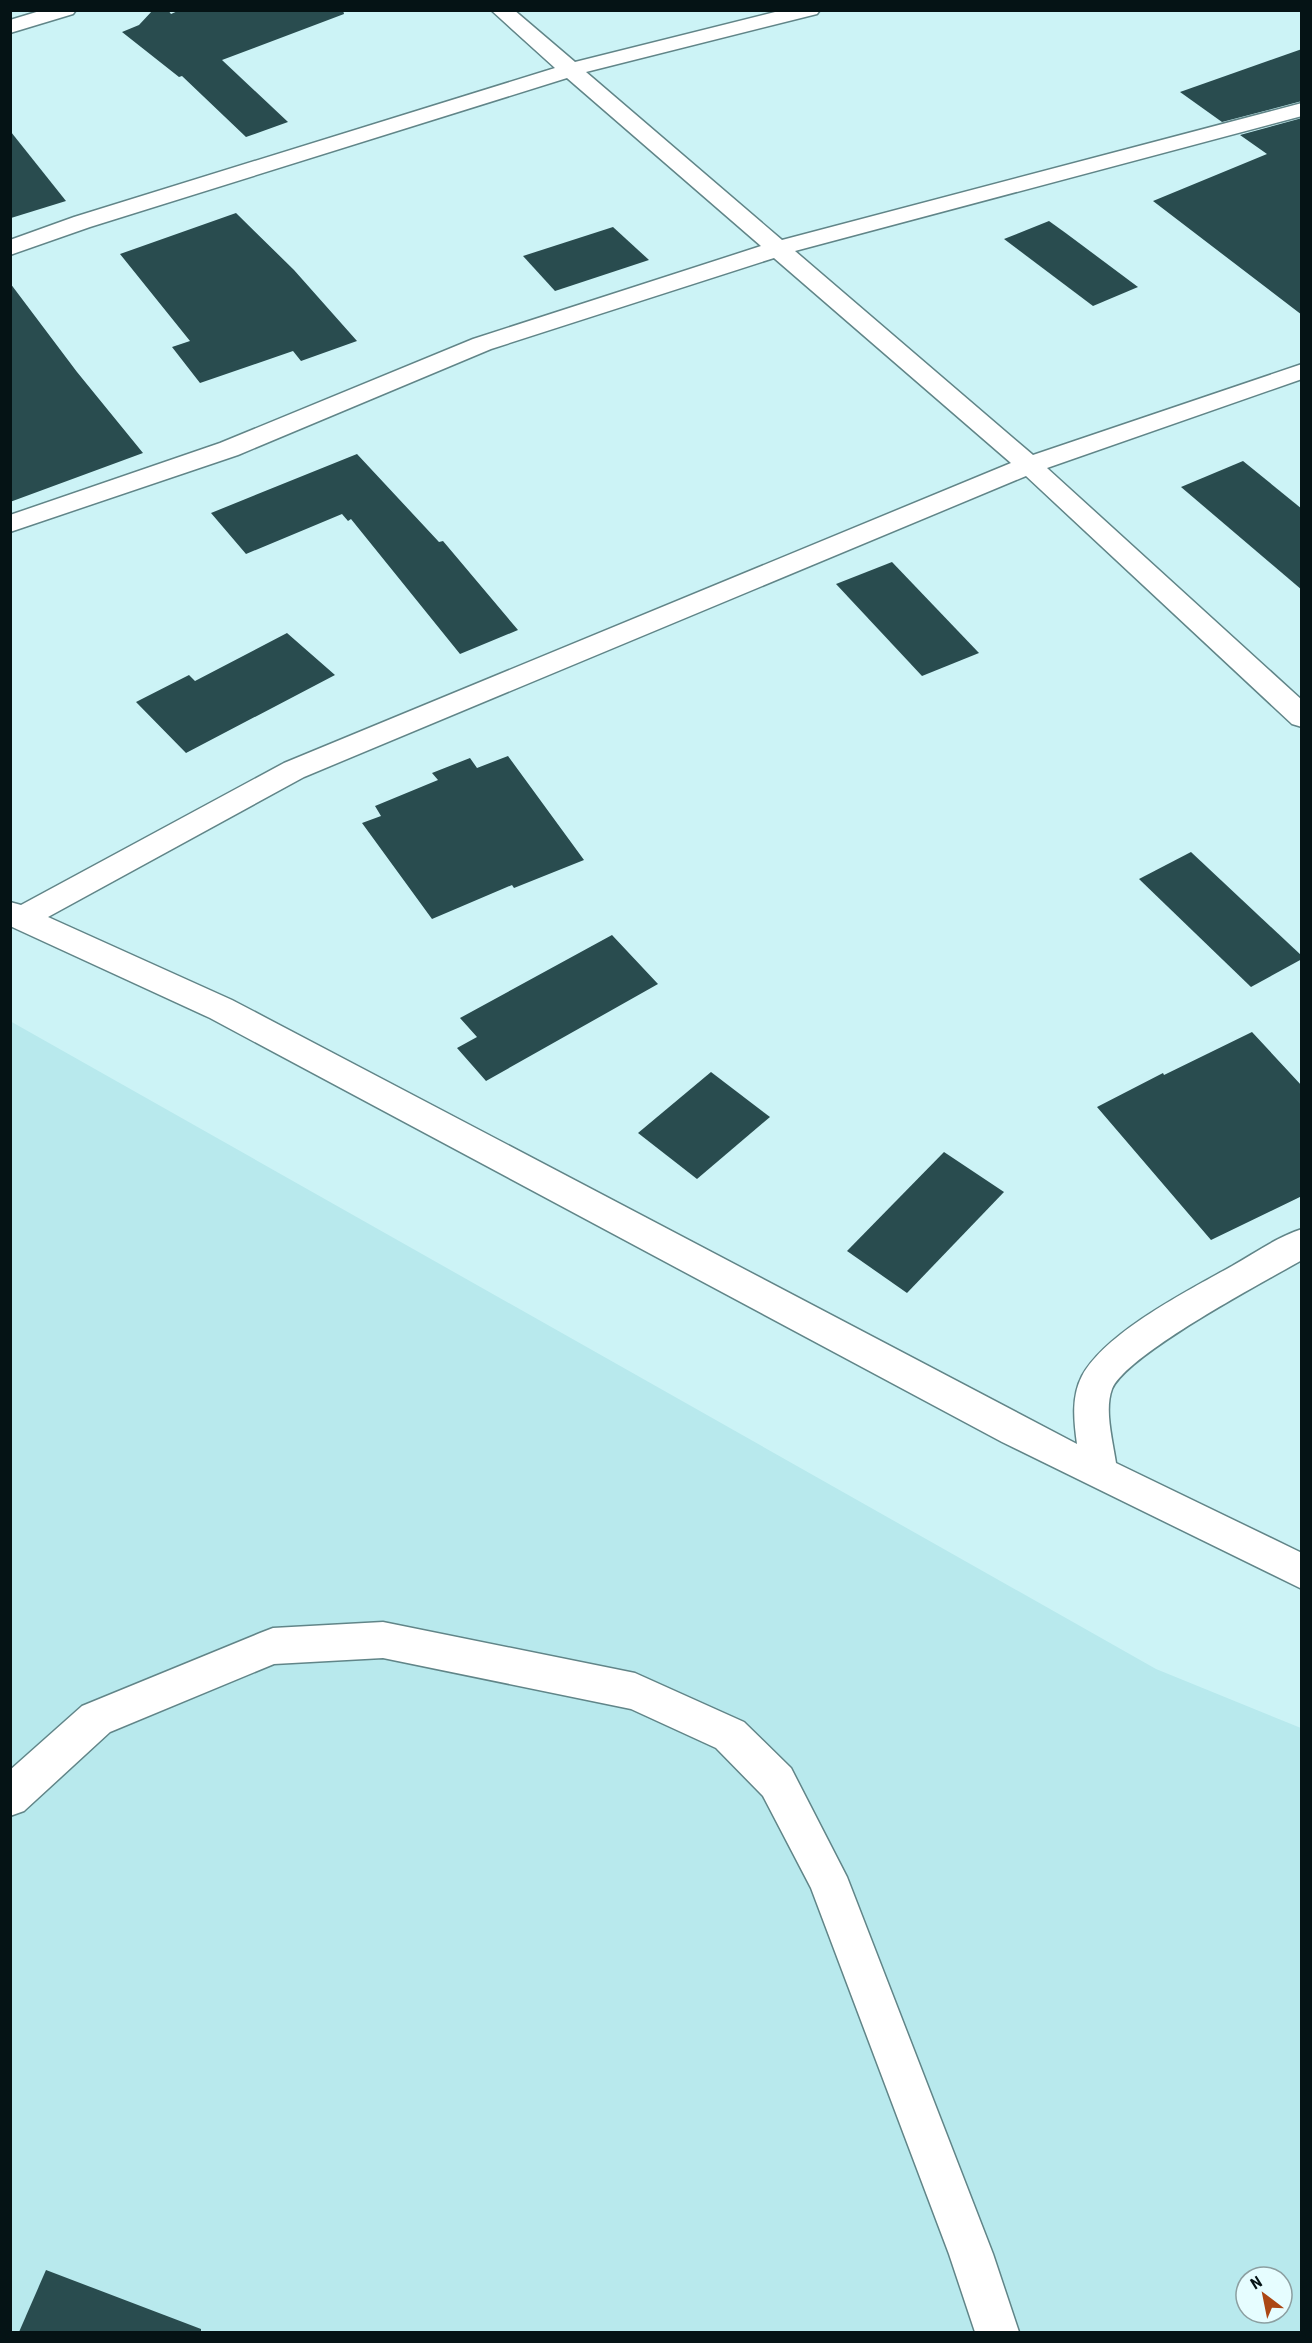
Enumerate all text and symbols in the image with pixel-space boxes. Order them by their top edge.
north arrow [1234,2265,1294,2325]
text: N [1247,2272,1266,2293]

